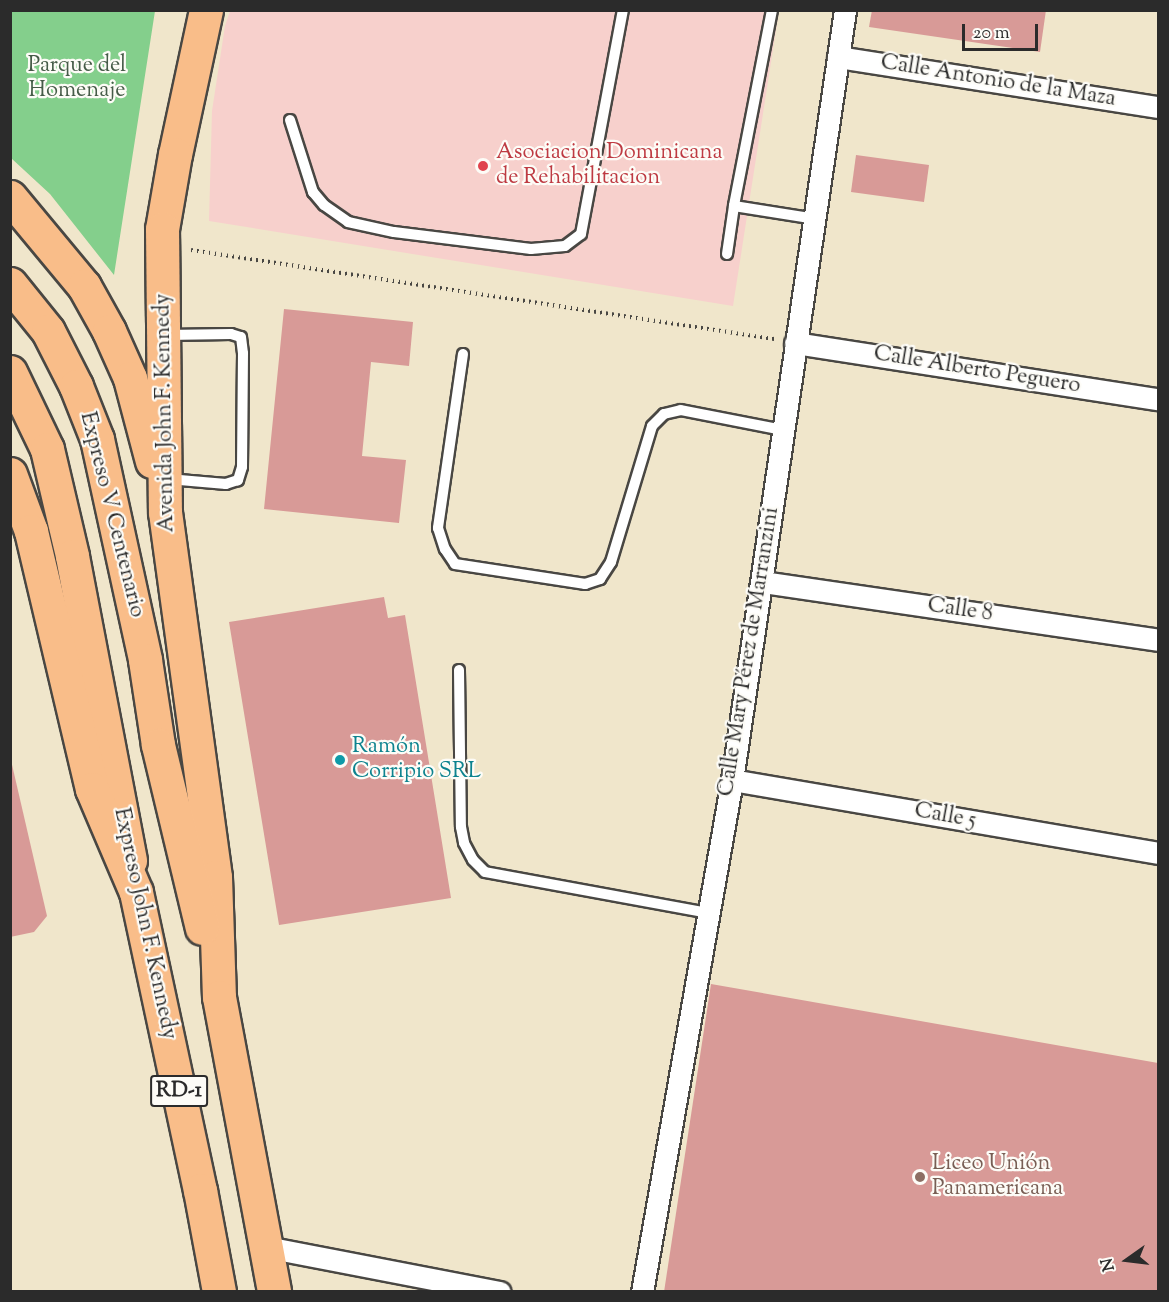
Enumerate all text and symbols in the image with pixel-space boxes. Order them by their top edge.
scale bar [965,12,1042,50]
text: 20 m [973,21,1010,47]
street label: Calle Antonio de la Maza [879,50,1117,114]
park label: Parque del Homenaje [28,53,126,104]
place label: Asociacion Dominicana de Rehabilitacion [496,140,723,192]
marker: Asociacion Dominicana de Rehabilitacion [474,157,492,175]
street label: Avenida John F. Kennedy [151,293,181,533]
street label: Calle Alberto Peguero [872,342,1082,400]
street label: Expreso V Centenario [73,410,149,620]
street label: Calle Mary Pérez de Marranzini [714,506,786,798]
street label: Calle 8 [926,593,994,629]
place label: Ramón Corripio SRL [352,734,481,786]
marker: Ramón Corripio SRL [333,753,347,767]
street label: Calle 5 [912,799,978,835]
street label: Expreso John F. Kennedy [107,806,181,1042]
road number: RD-1 [149,1073,209,1109]
place label: Liceo Unión Panamericana [932,1151,1063,1202]
marker: Liceo Unión Panamericana [913,1170,927,1184]
north arrow [1097,1230,1157,1290]
text: N [1096,1255,1122,1273]

